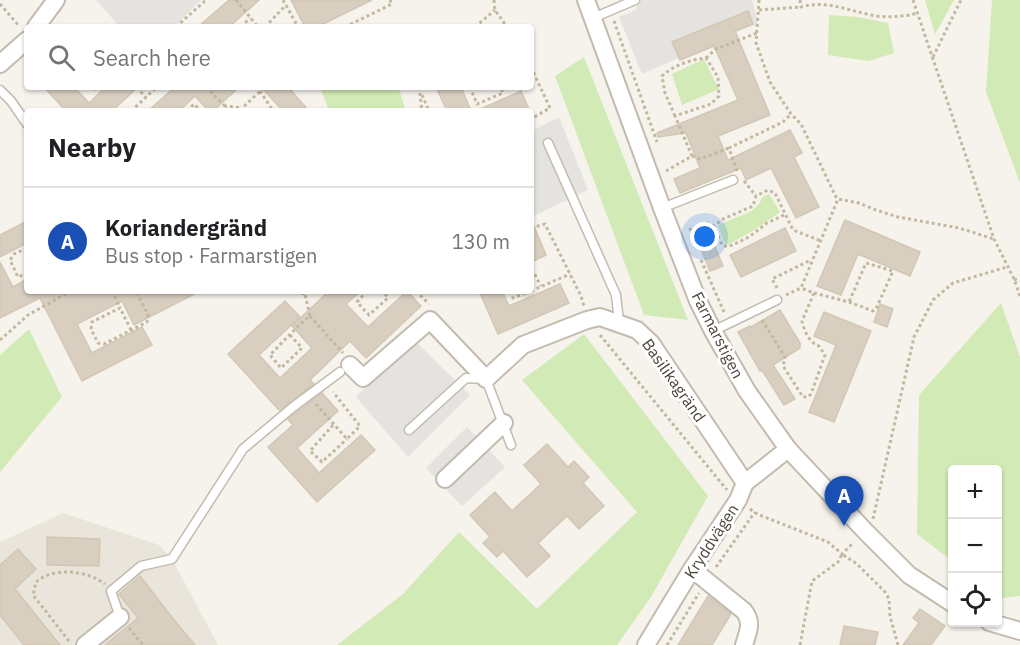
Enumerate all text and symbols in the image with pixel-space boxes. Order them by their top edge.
search box [24,24,534,90]
icon: search [45,41,78,74]
text: Search here [93,43,211,72]
text: Nearby [48,130,136,164]
text: Koriandergränd [105,213,267,242]
your location [690,222,719,251]
text: A [61,228,74,255]
text: 130 m [452,228,510,255]
text: Bus stop · Farmarstigen [105,242,317,269]
street label: Farmarstigen [688,288,748,382]
street label: Basilikagränd [638,334,710,426]
map controls [948,465,1002,627]
button: + [948,465,1002,519]
pin: A [824,476,864,526]
street label: Kryddvägen [679,500,743,582]
button: − [948,519,1002,573]
button: locate [948,573,1002,627]

